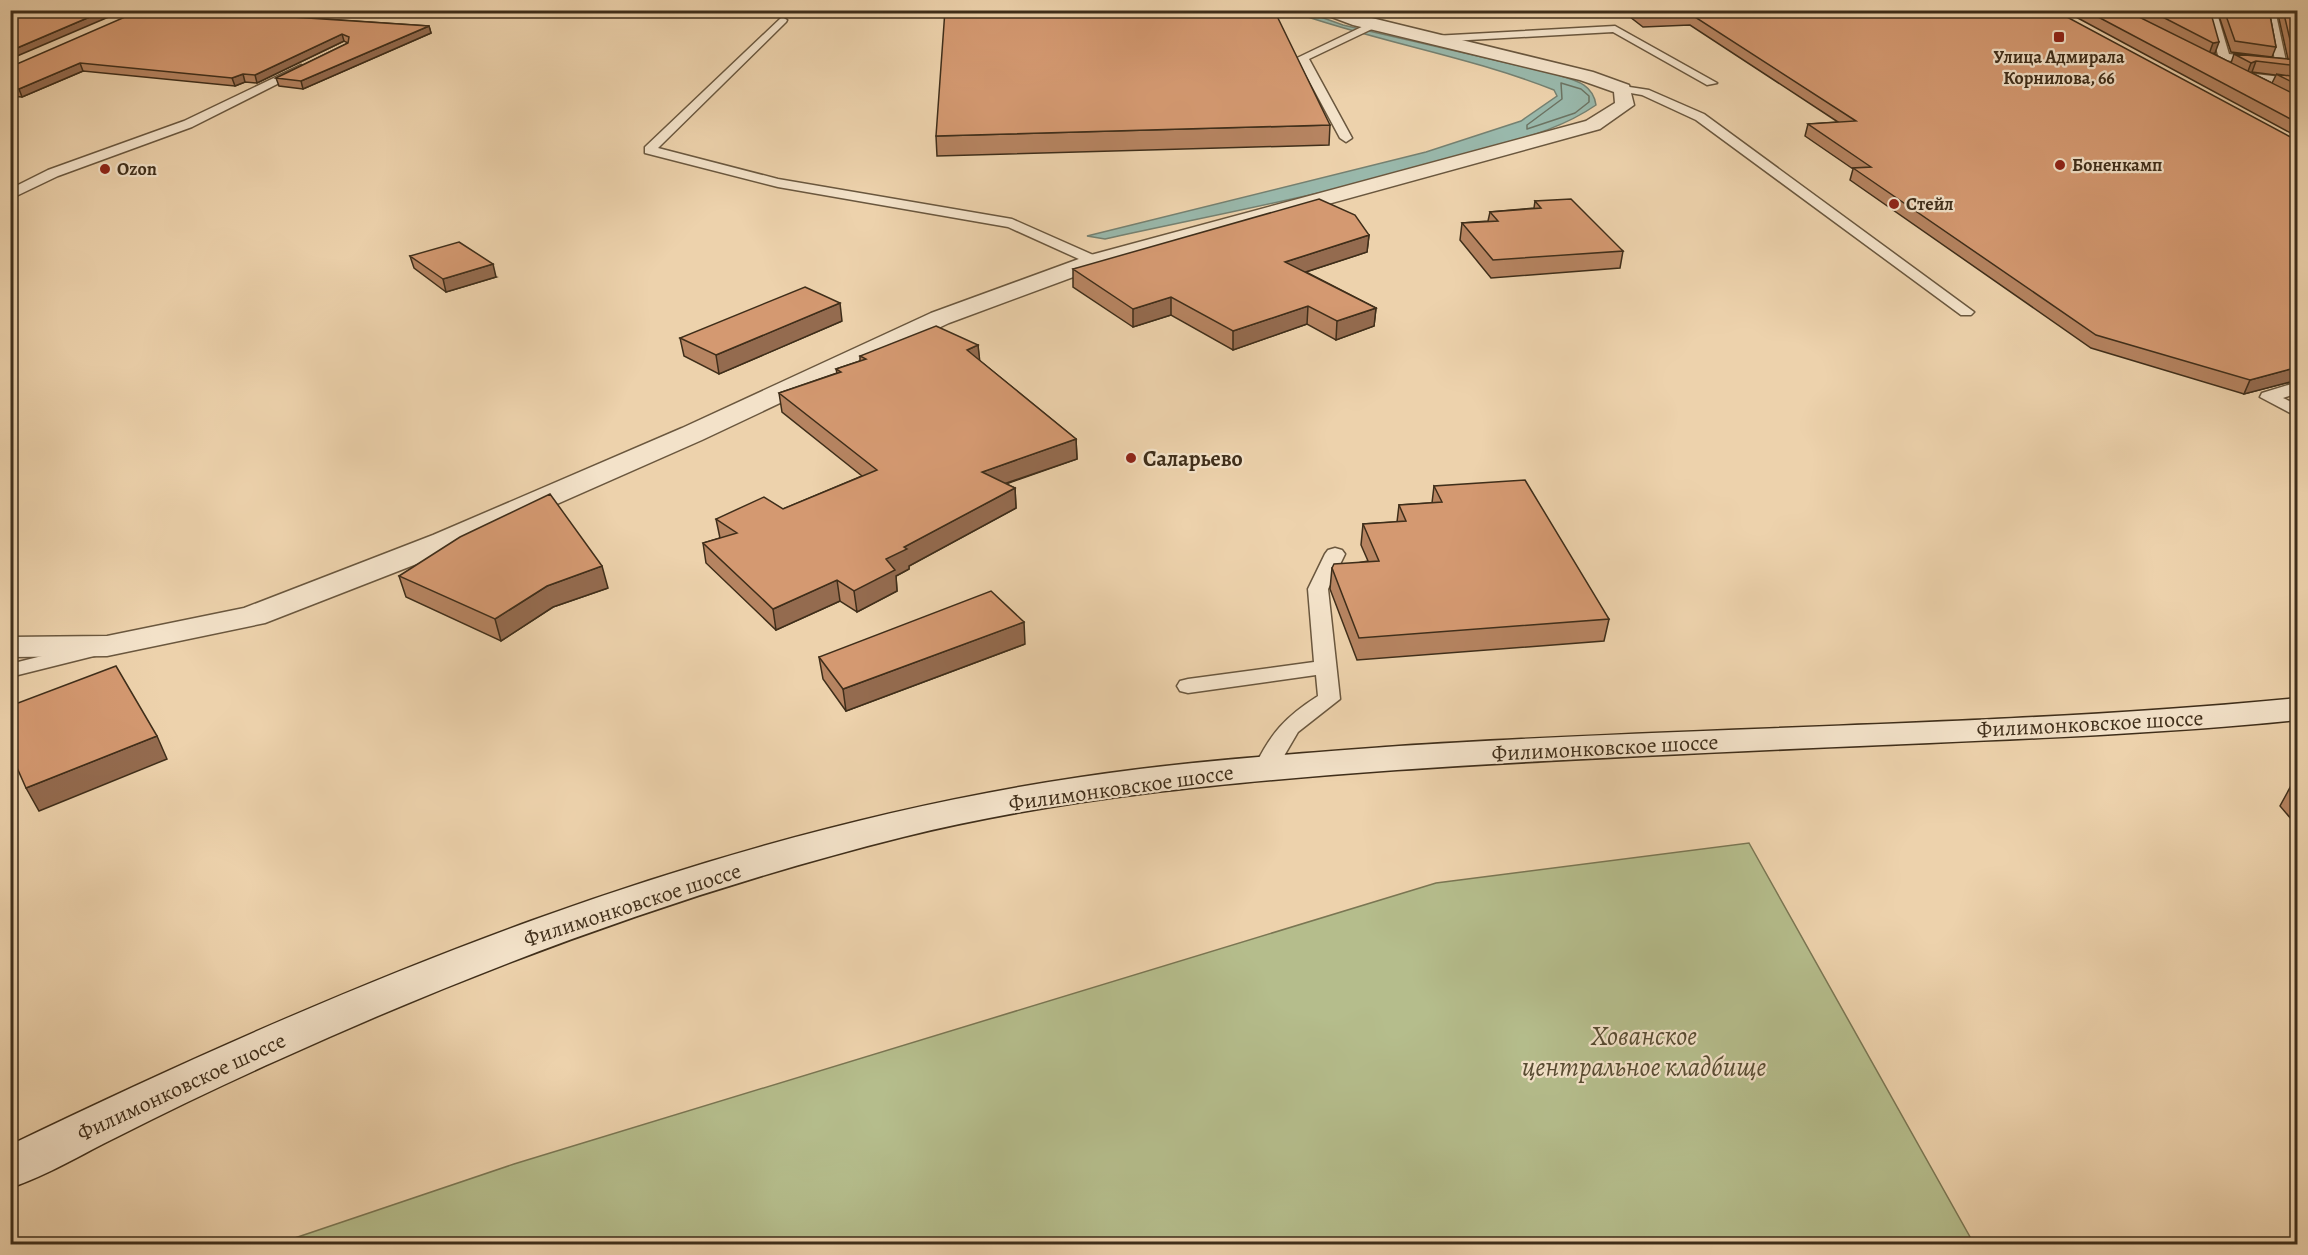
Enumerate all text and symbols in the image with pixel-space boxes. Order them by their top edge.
marker: Улица Адмирала Корнилова, 66 [2052,30,2066,44]
place label: Улица Адмирала Корнилова, 66 [1993,45,2125,90]
place label: Боненкамп [2072,153,2162,177]
place label: Ozon [117,157,157,181]
marker: Боненкамп [2053,158,2067,172]
marker: Ozon [98,162,112,176]
place label: Стейл [1906,192,1954,216]
marker: Стейл [1887,197,1901,211]
place label: Саларьево [1143,444,1243,474]
marker: Саларьево [1124,451,1138,465]
street label: Филимонковское шоссе [1976,703,2204,745]
street label: Филимонковское шоссе [1491,727,1719,769]
street label: Филимонковское шоссе [1007,757,1236,819]
street label: Филимонковское шоссе [520,856,745,954]
park label: Хованское центральное кладбище [1522,1018,1766,1085]
street label: Филимонковское шоссе [72,1025,291,1148]

